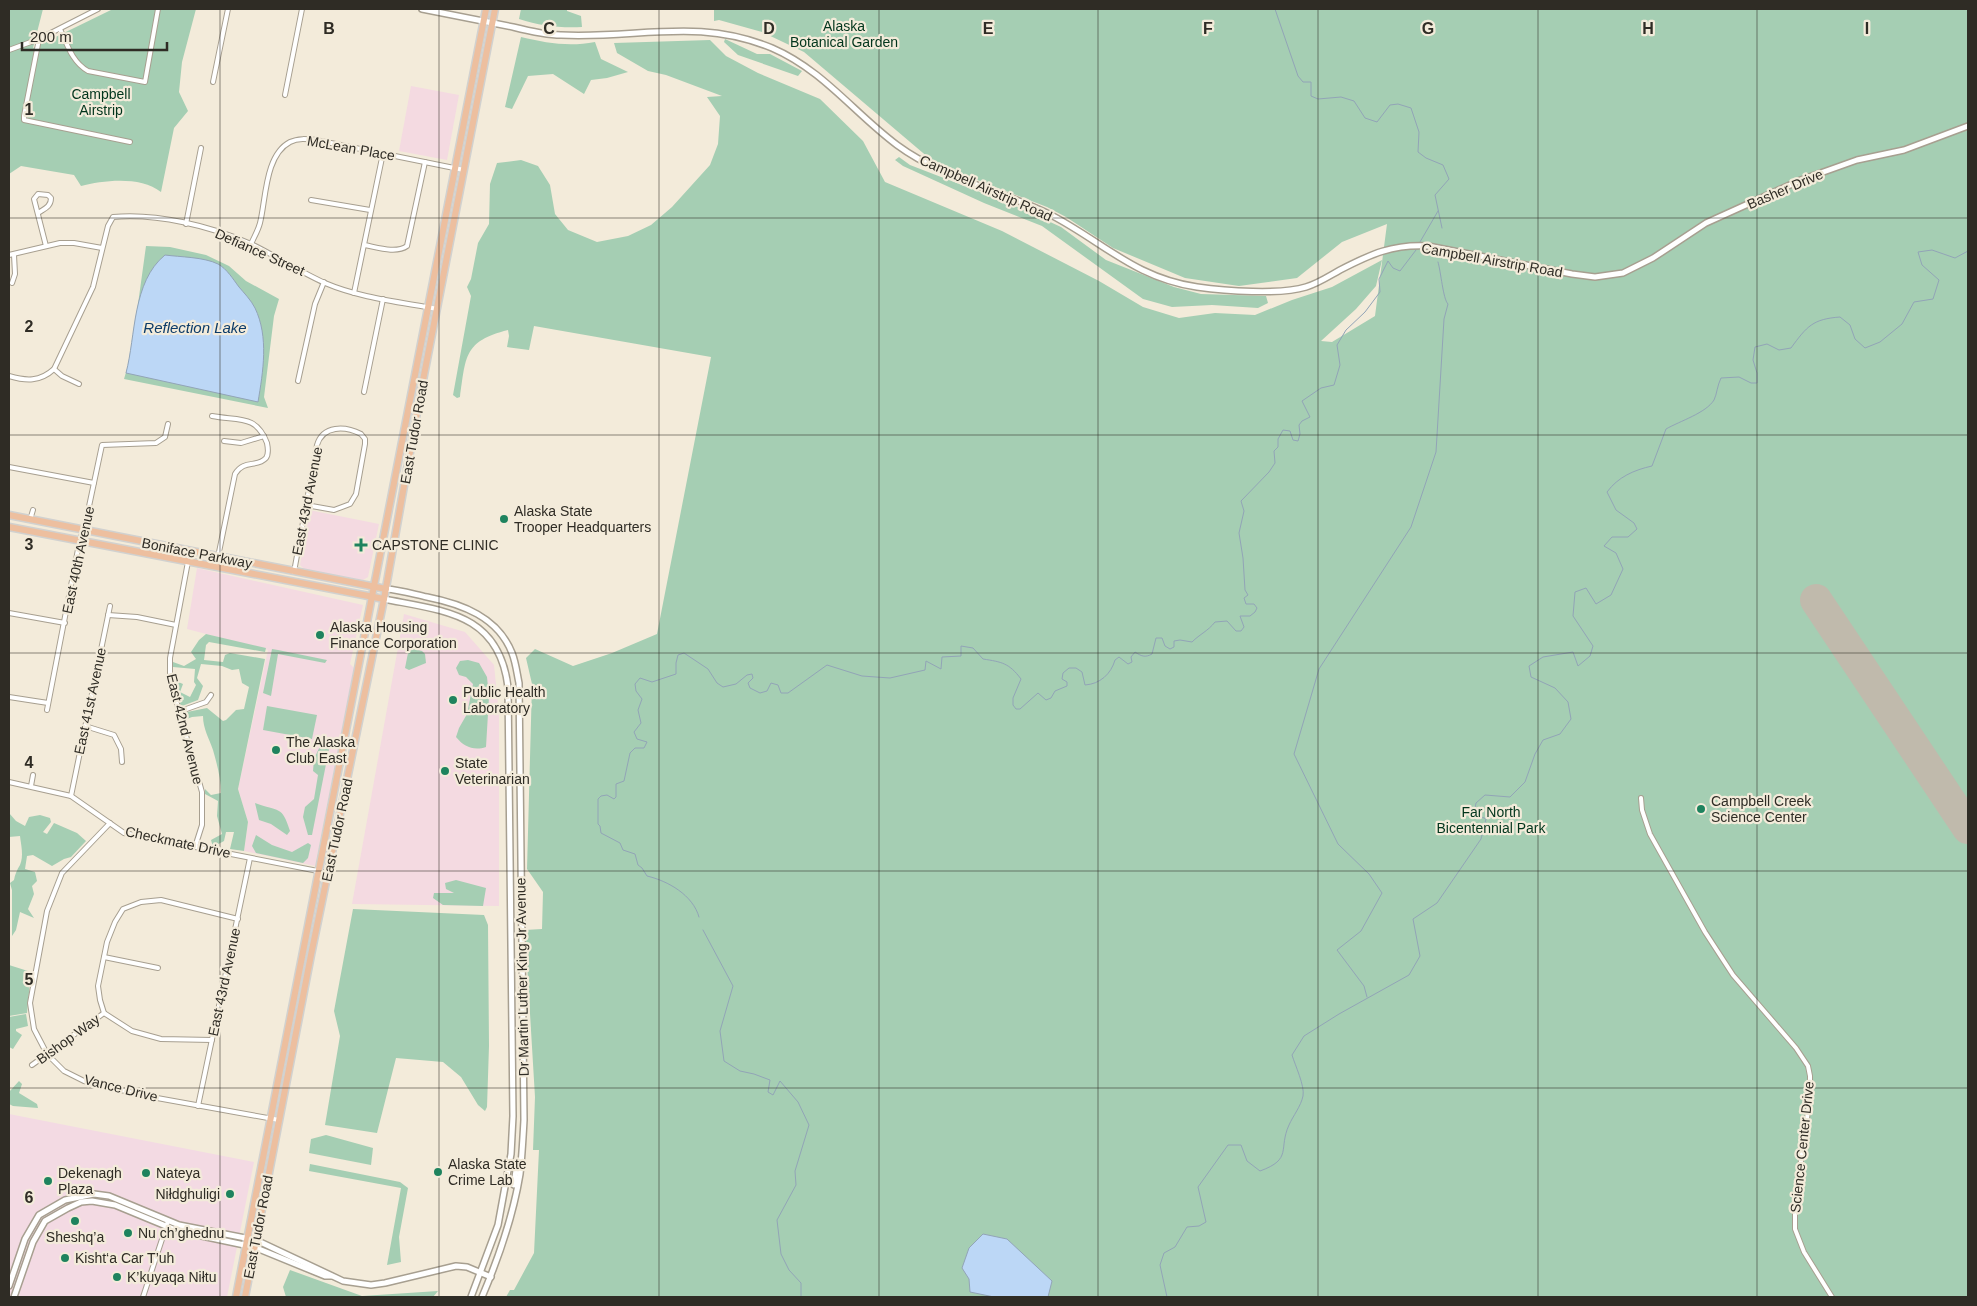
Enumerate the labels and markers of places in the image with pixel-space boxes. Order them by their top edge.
place label: Alaska State Trooper Headquarters [514,503,651,535]
marker: Alaska State Trooper Headquarters [498,513,510,525]
place label: CAPSTONE CLINIC [372,537,499,553]
marker: CAPSTONE CLINIC [354,538,368,552]
place label: Alaska Housing Finance Corporation [330,619,457,651]
marker: Alaska Housing Finance Corporation [314,629,326,641]
place label: Public Health Laboratory [463,684,546,716]
marker: Public Health Laboratory [447,694,459,706]
place label: The Alaska Club East [286,734,355,766]
marker: The Alaska Club East [270,744,282,756]
place label: State Veterinarian [455,755,530,787]
marker: State Veterinarian [439,765,451,777]
place label: Campbell Creek Science Center [1711,793,1812,825]
marker: Campbell Creek Science Center [1695,803,1707,815]
place label: Alaska State Crime Lab [448,1156,527,1188]
place label: Dekenagh Plaza [58,1165,122,1197]
place label: Nateya [156,1165,201,1181]
marker: Alaska State Crime Lab [432,1166,444,1178]
marker: Nateya [140,1167,152,1179]
marker: Dekenagh Plaza [42,1175,54,1187]
place label: Niłdghuligi [155,1186,220,1202]
marker: Niłdghuligi [224,1188,236,1200]
marker: Sheshq’a [69,1215,81,1227]
place label: Nu ch’ghednu [138,1225,224,1241]
marker: Nu ch’ghednu [122,1227,134,1239]
place label: Sheshq’a [46,1229,104,1245]
place label: Kisht‘a Car T’uh [75,1250,174,1266]
marker: Kisht‘a Car T’uh [59,1252,71,1264]
place label: K’kuyaqa Niłtu [127,1269,217,1285]
marker: K’kuyaqa Niłtu [111,1271,123,1283]

